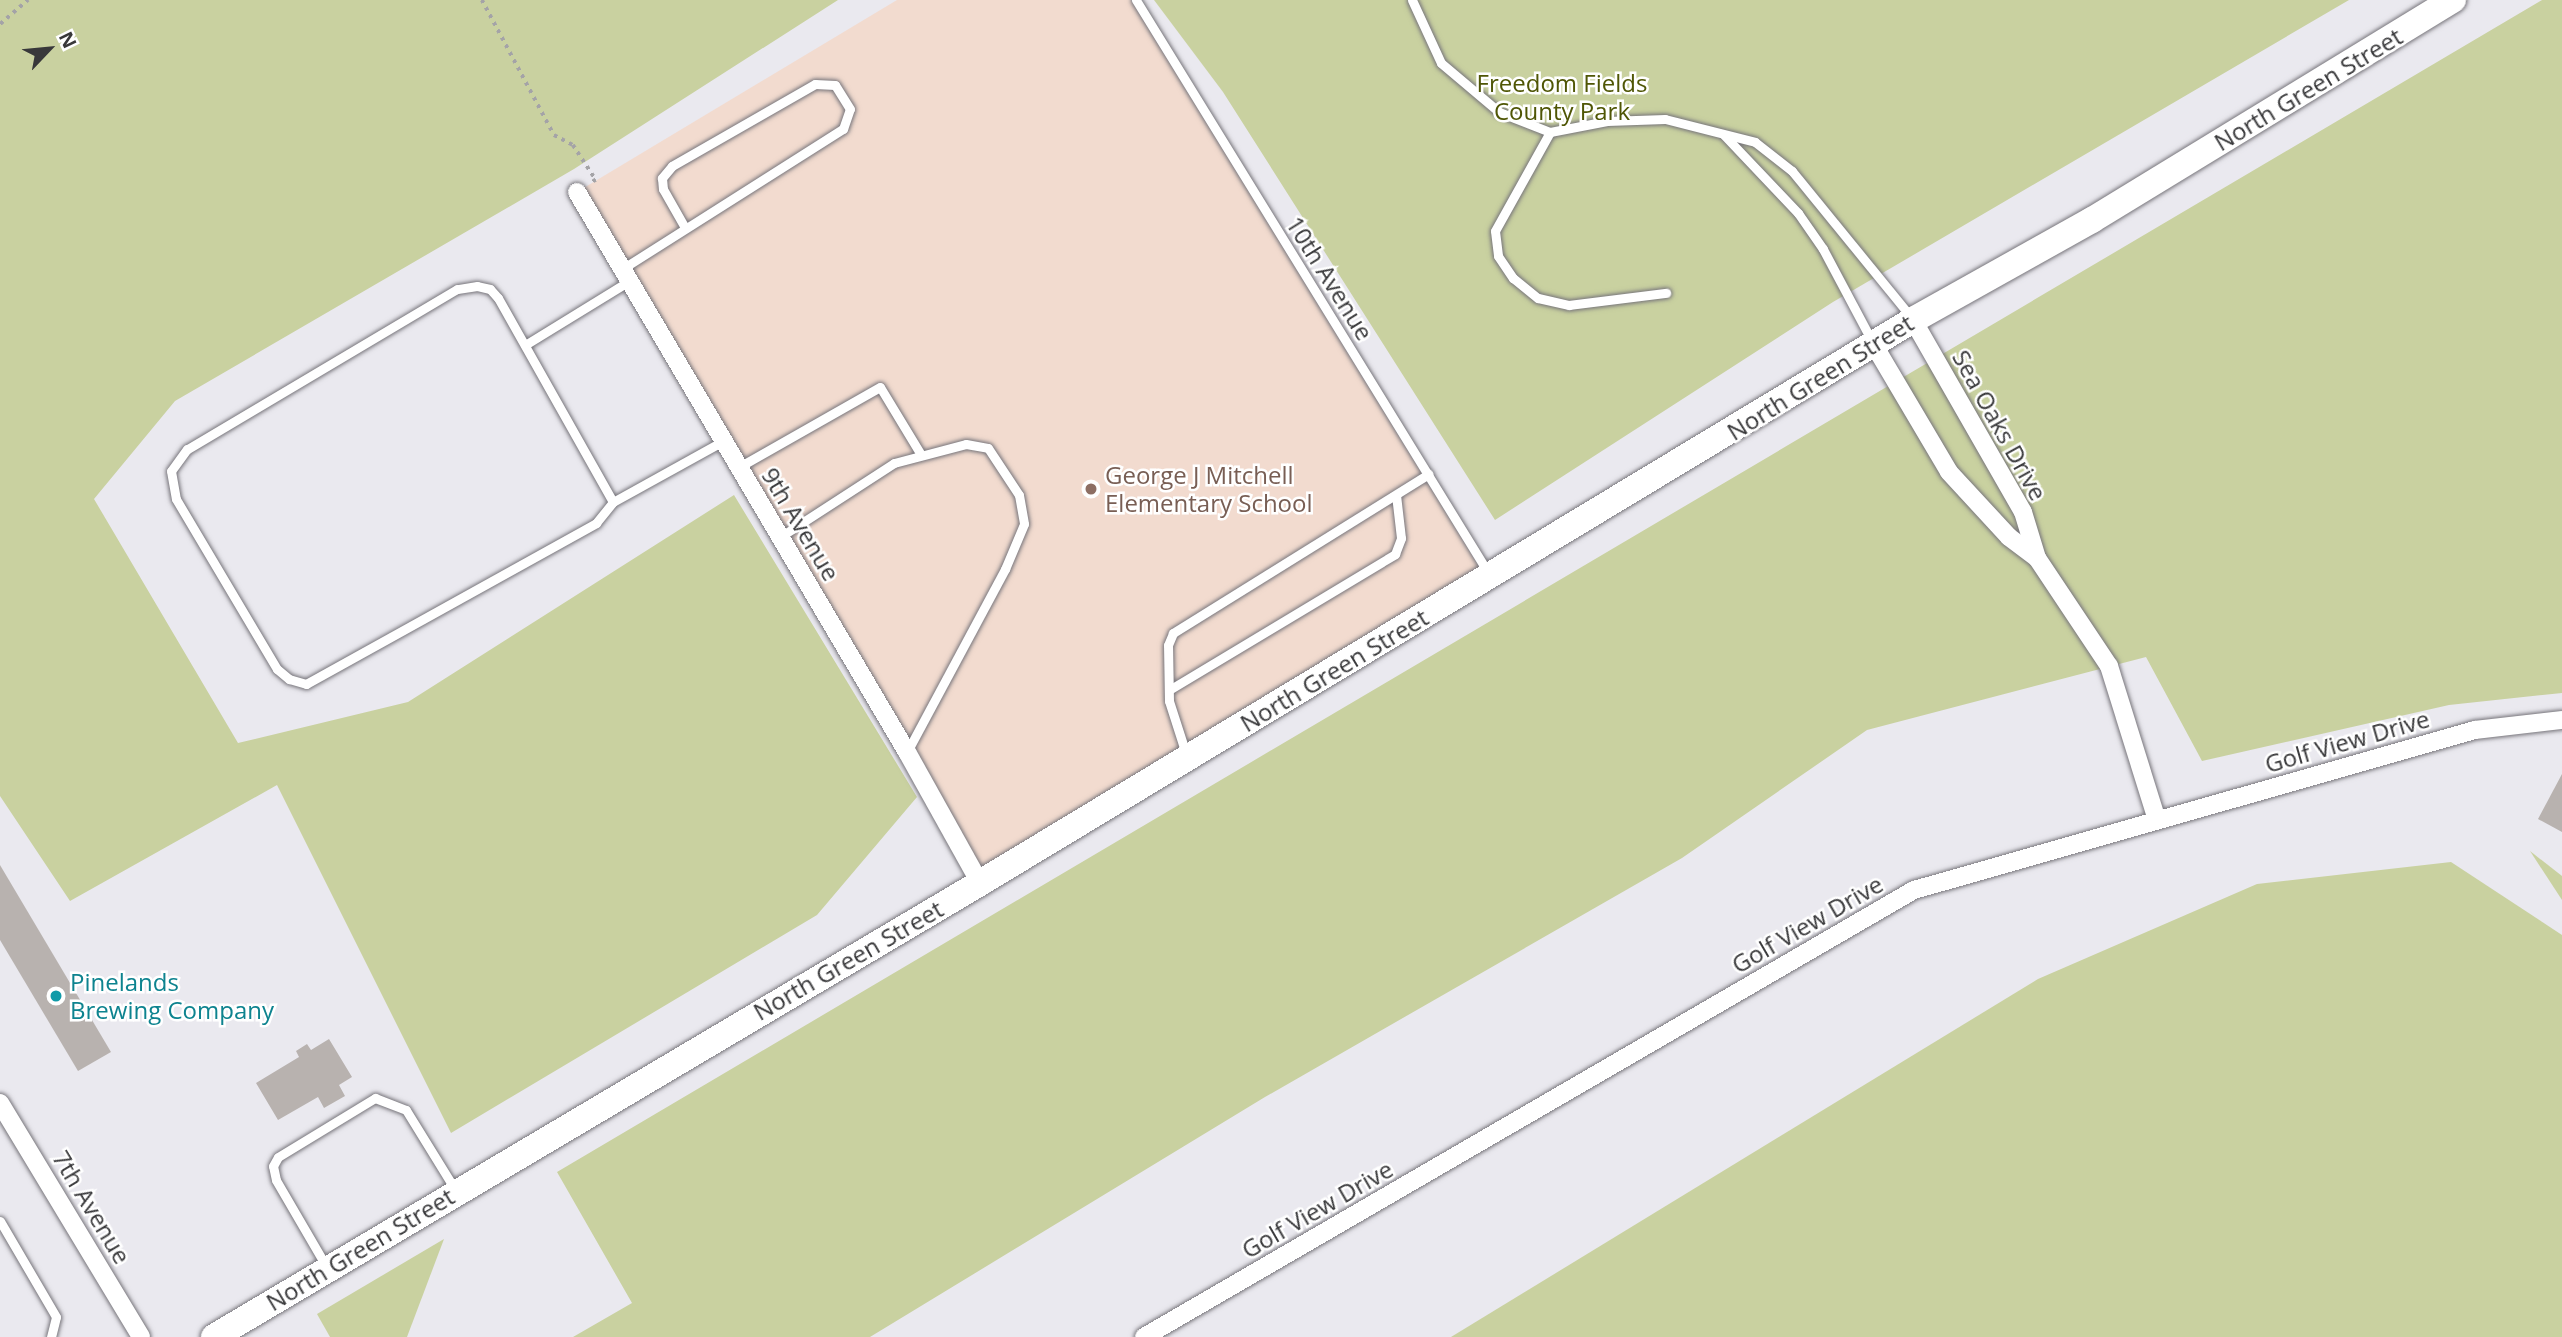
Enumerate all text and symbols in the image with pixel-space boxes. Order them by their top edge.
north arrow [14,14,84,84]
street label: North Green Street [2209,22,2407,156]
text: N [53,27,83,52]
park label: Freedom Fields County Park [1477,69,1647,125]
street label: 10th Avenue [1281,211,1379,345]
street label: North Green Street [1722,308,1918,446]
street label: Sea Oaks Drive [1947,345,2053,505]
place label: George J Mitchell Elementary School [1105,461,1313,517]
street label: 9th Avenue [756,462,846,586]
marker: George J Mitchell Elementary School [1083,481,1099,497]
street label: North Green Street [1235,603,1433,737]
street label: Golf View Drive [2261,704,2433,778]
street label: Golf View Drive [1726,869,1888,979]
street label: North Green Street [748,894,948,1026]
place label: Pinelands Brewing Company [70,968,274,1024]
marker: Pinelands Brewing Company [48,988,64,1004]
street label: 7th Avenue [47,1145,137,1269]
street label: Golf View Drive [1236,1154,1398,1264]
street label: North Green Street [261,1182,459,1316]

